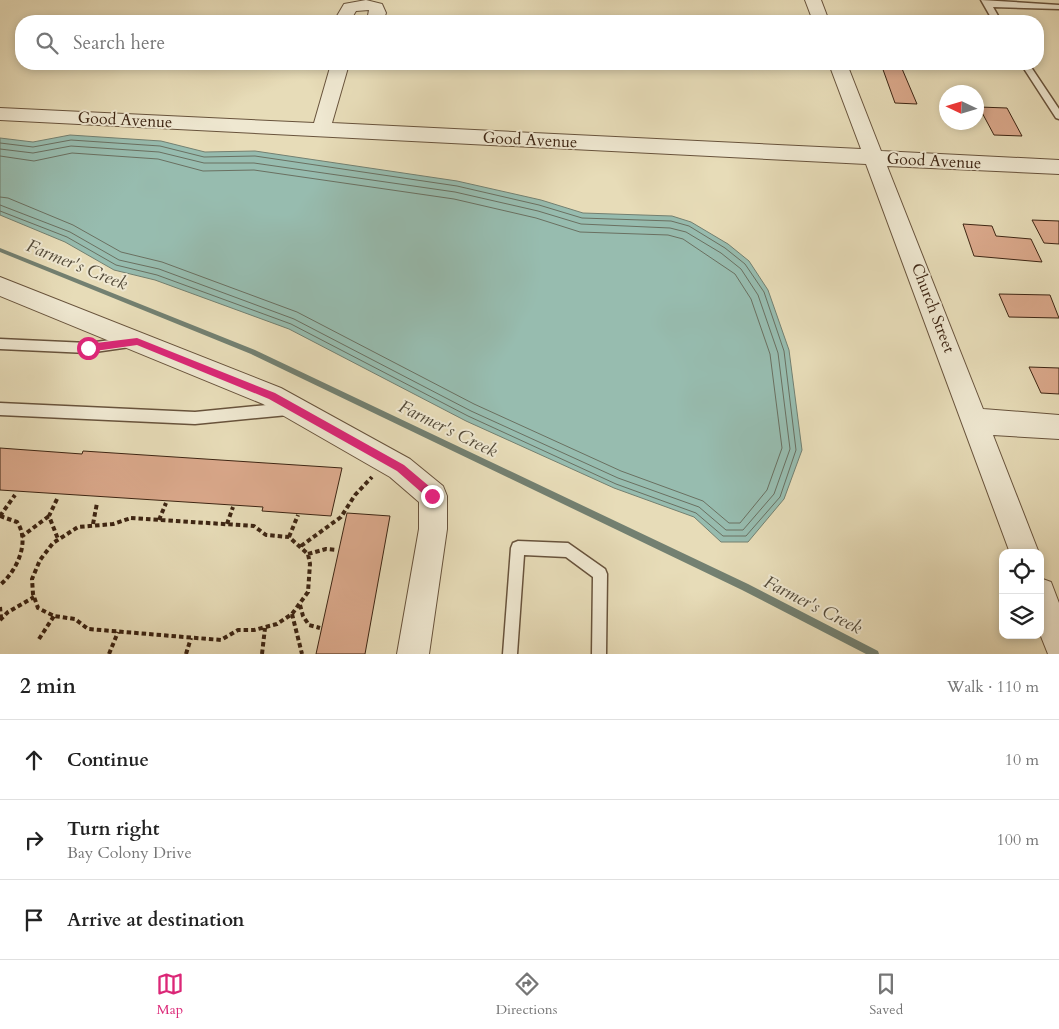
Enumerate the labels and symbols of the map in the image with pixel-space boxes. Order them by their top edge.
north arrow [939,85,984,130]
street label: Good Avenue [77,107,173,133]
street label: Good Avenue [482,127,578,153]
street label: Good Avenue [886,148,982,174]
water label: Farmer's Creek [23,233,131,297]
street label: Church Street [906,260,960,356]
route start [77,337,100,360]
water label: Farmer's Creek [394,394,502,464]
route end [421,485,444,508]
water label: Farmer's Creek [760,570,866,640]

